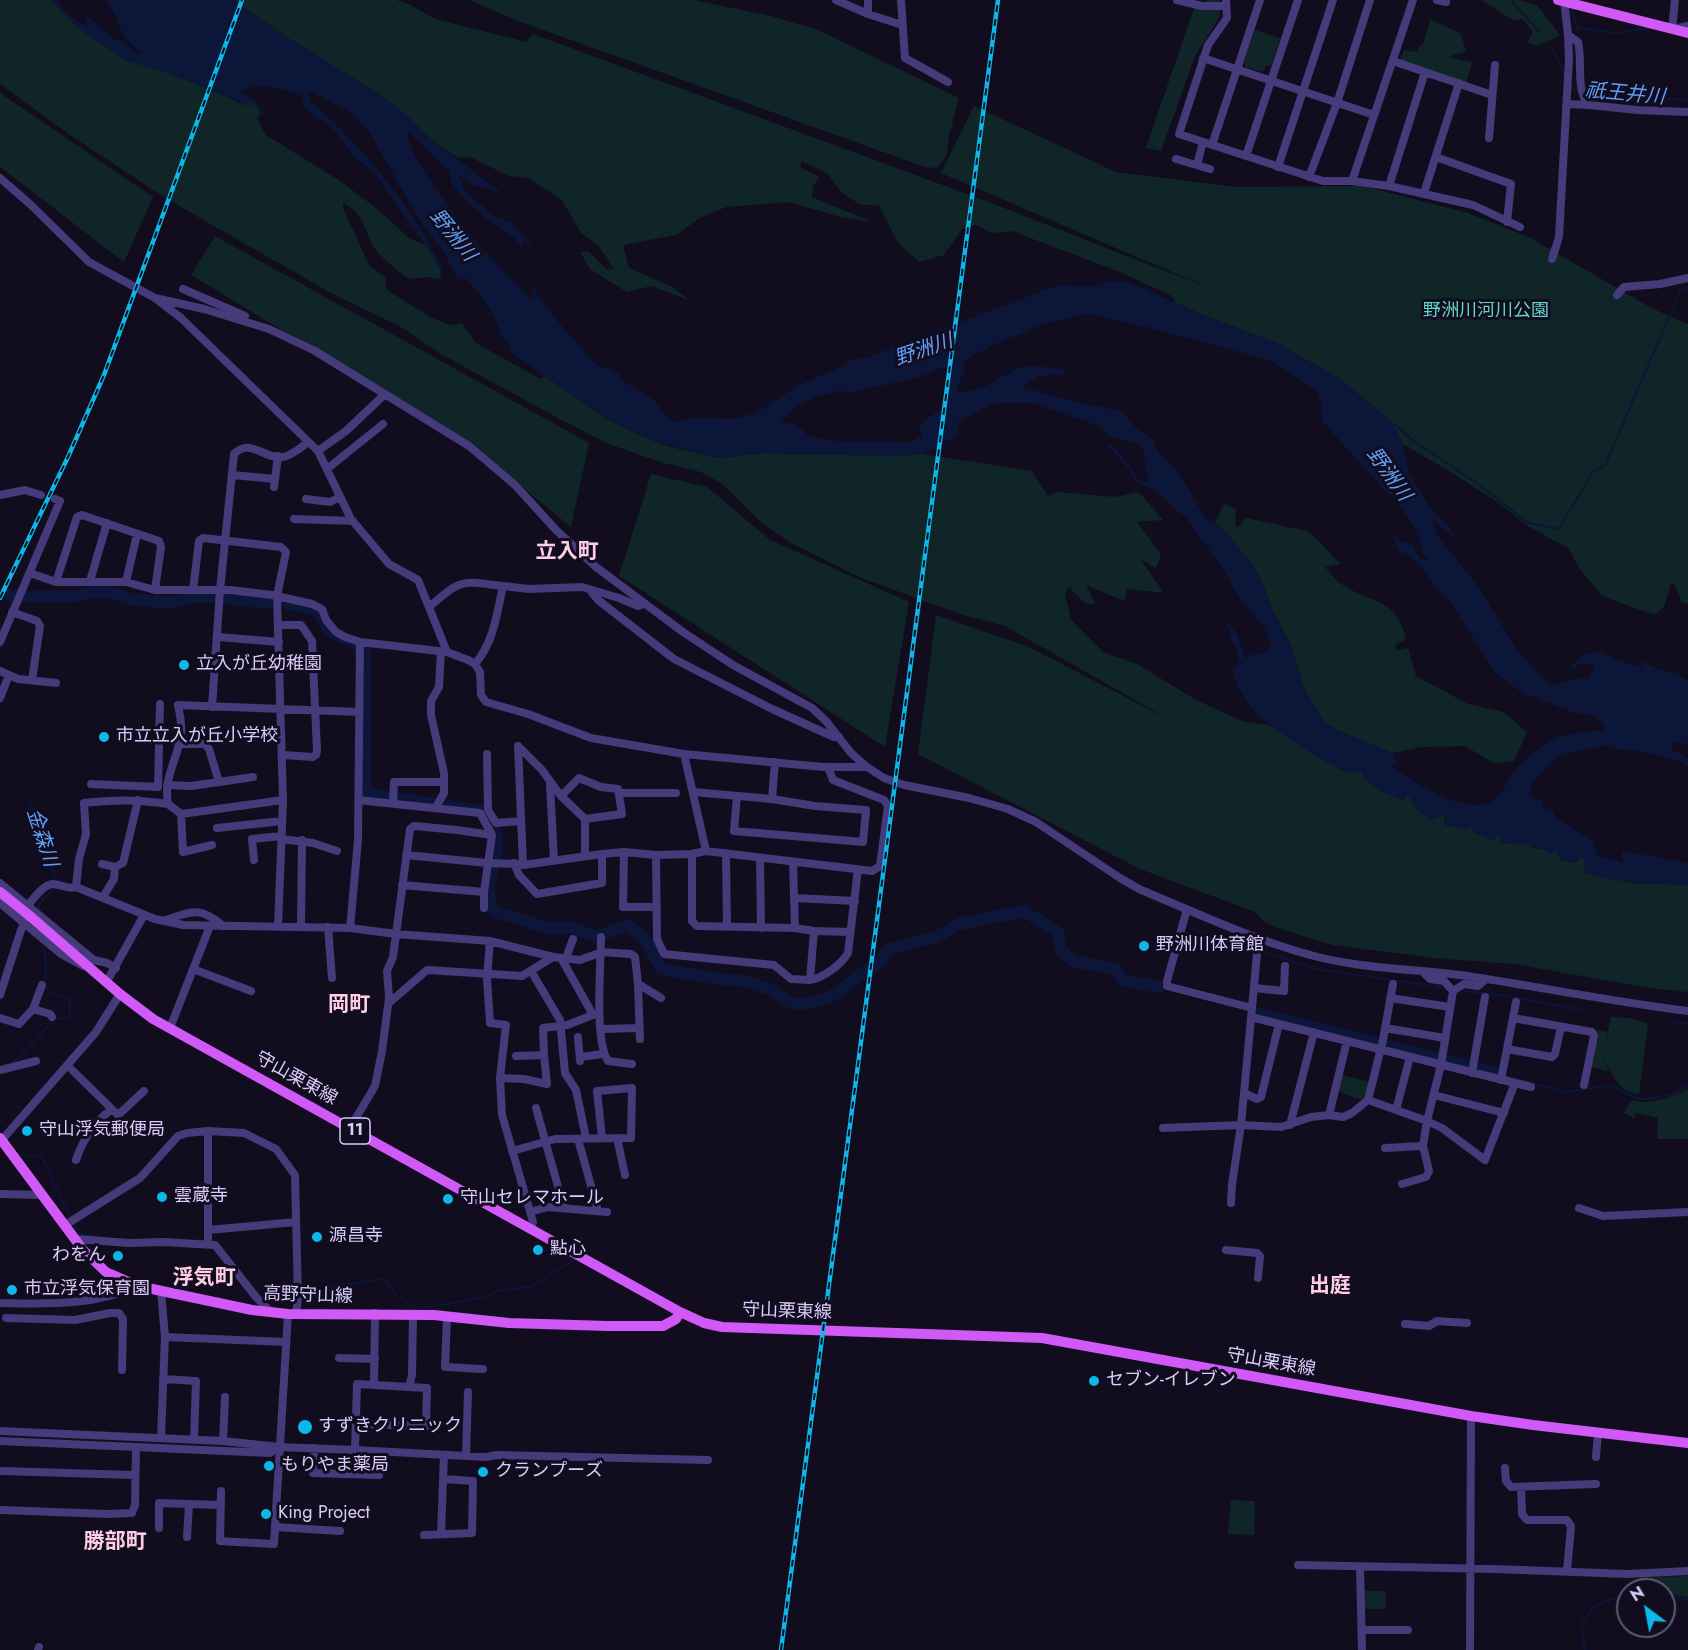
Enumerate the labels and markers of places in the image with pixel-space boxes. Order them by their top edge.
place label: 立入が丘幼稚園 [196,654,322,676]
marker: 立入が丘幼稚園 [177,658,191,672]
place label: 市立立入が丘小学校 [116,726,278,748]
marker: 市立立入が丘小学校 [97,730,111,744]
place label: 野洲川体育館 [1156,935,1264,957]
marker: 野洲川体育館 [1137,939,1151,953]
place label: 守山浮気郵便局 [39,1120,165,1142]
marker: 守山浮気郵便局 [20,1124,34,1138]
place label: 雲蔵寺 [174,1186,228,1208]
place label: 守山セレマホール [460,1188,604,1210]
marker: 雲蔵寺 [155,1190,169,1204]
marker: 守山セレマホール [441,1192,455,1206]
place label: 源昌寺 [329,1226,383,1248]
marker: 源昌寺 [310,1230,324,1244]
place label: 點心 [550,1239,586,1261]
marker: 點心 [531,1243,545,1257]
place label: わをん [52,1245,106,1267]
marker: わをん [111,1249,125,1263]
place label: 市立浮気保育園 [24,1279,150,1301]
marker: 市立浮気保育園 [5,1283,19,1297]
place label: セブン-イレブン [1106,1370,1236,1392]
marker: セブン-イレブン [1087,1374,1101,1388]
place label: すずきクリニック [318,1416,462,1438]
marker: すずきクリニック [296,1418,314,1436]
place label: もりやま薬局 [281,1455,389,1477]
marker: もりやま薬局 [262,1459,276,1473]
place label: クランプーズ [495,1461,603,1483]
marker: クランプーズ [476,1465,490,1479]
place label: King Project [278,1503,370,1525]
marker: King Project [259,1507,273,1521]

